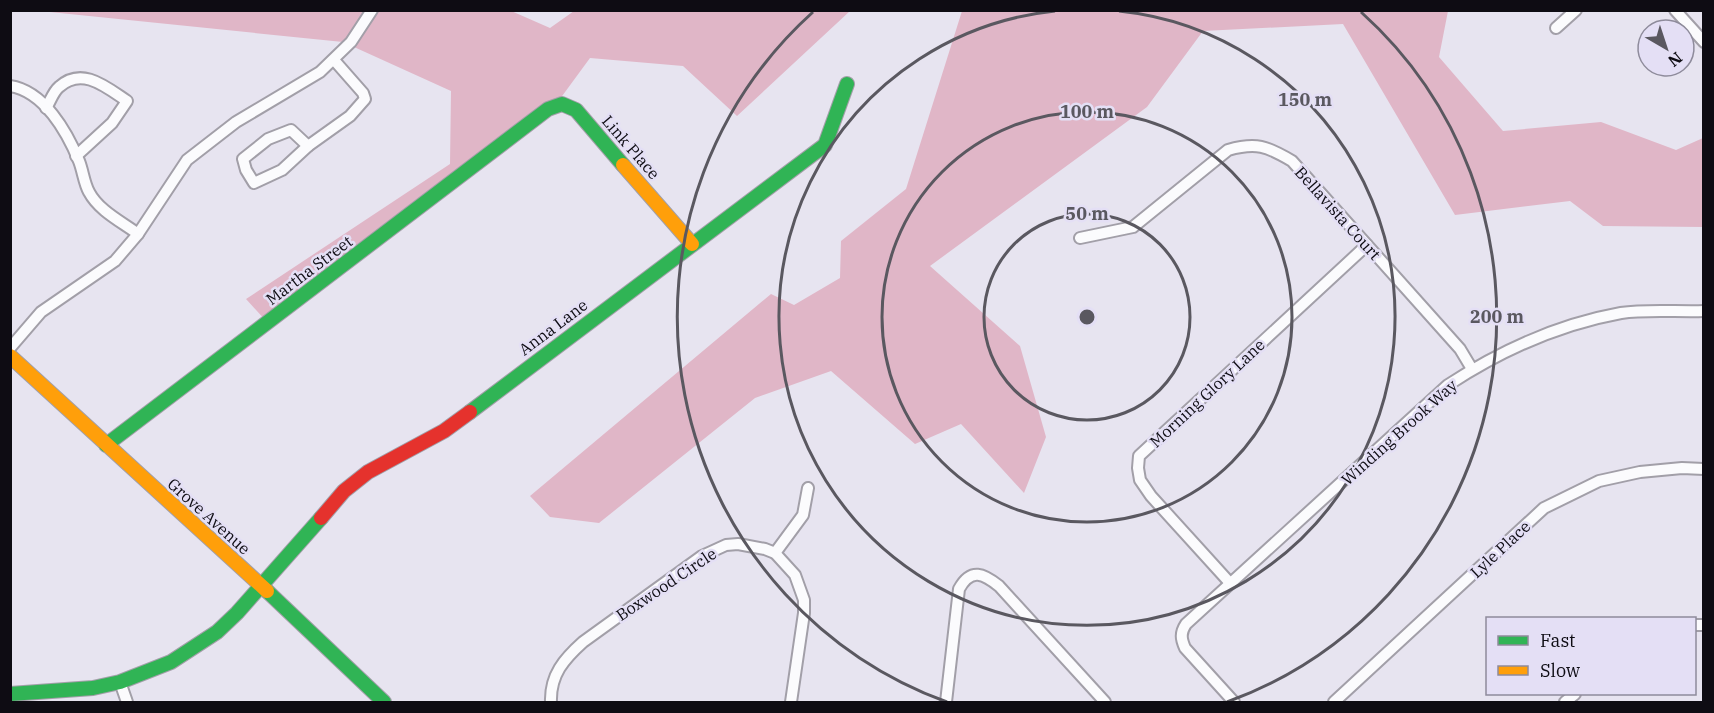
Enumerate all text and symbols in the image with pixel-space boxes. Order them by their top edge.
north arrow [1636,18,1696,78]
text: N [1664,48,1687,71]
text: 150 m [1278,88,1333,111]
text: 100 m [1060,100,1115,123]
street label: Link Place [598,111,664,183]
street label: Bellavista Court [1291,162,1385,264]
text: 50 m [1065,202,1109,225]
street label: Martha Street [262,231,356,309]
street label: Anna Lane [515,295,591,359]
text: 200 m [1470,305,1525,328]
centre of rings [1077,307,1097,327]
street label: Morning Glory Lane [1145,334,1269,452]
street label: Winding Brook Way [1337,375,1461,489]
street label: Grove Avenue [164,474,254,558]
street label: Lyle Place [1466,516,1534,582]
street label: Boxwood Circle [612,543,720,625]
legend [1486,617,1696,695]
text: Fast [1540,629,1575,652]
text: Slow [1540,659,1580,682]

